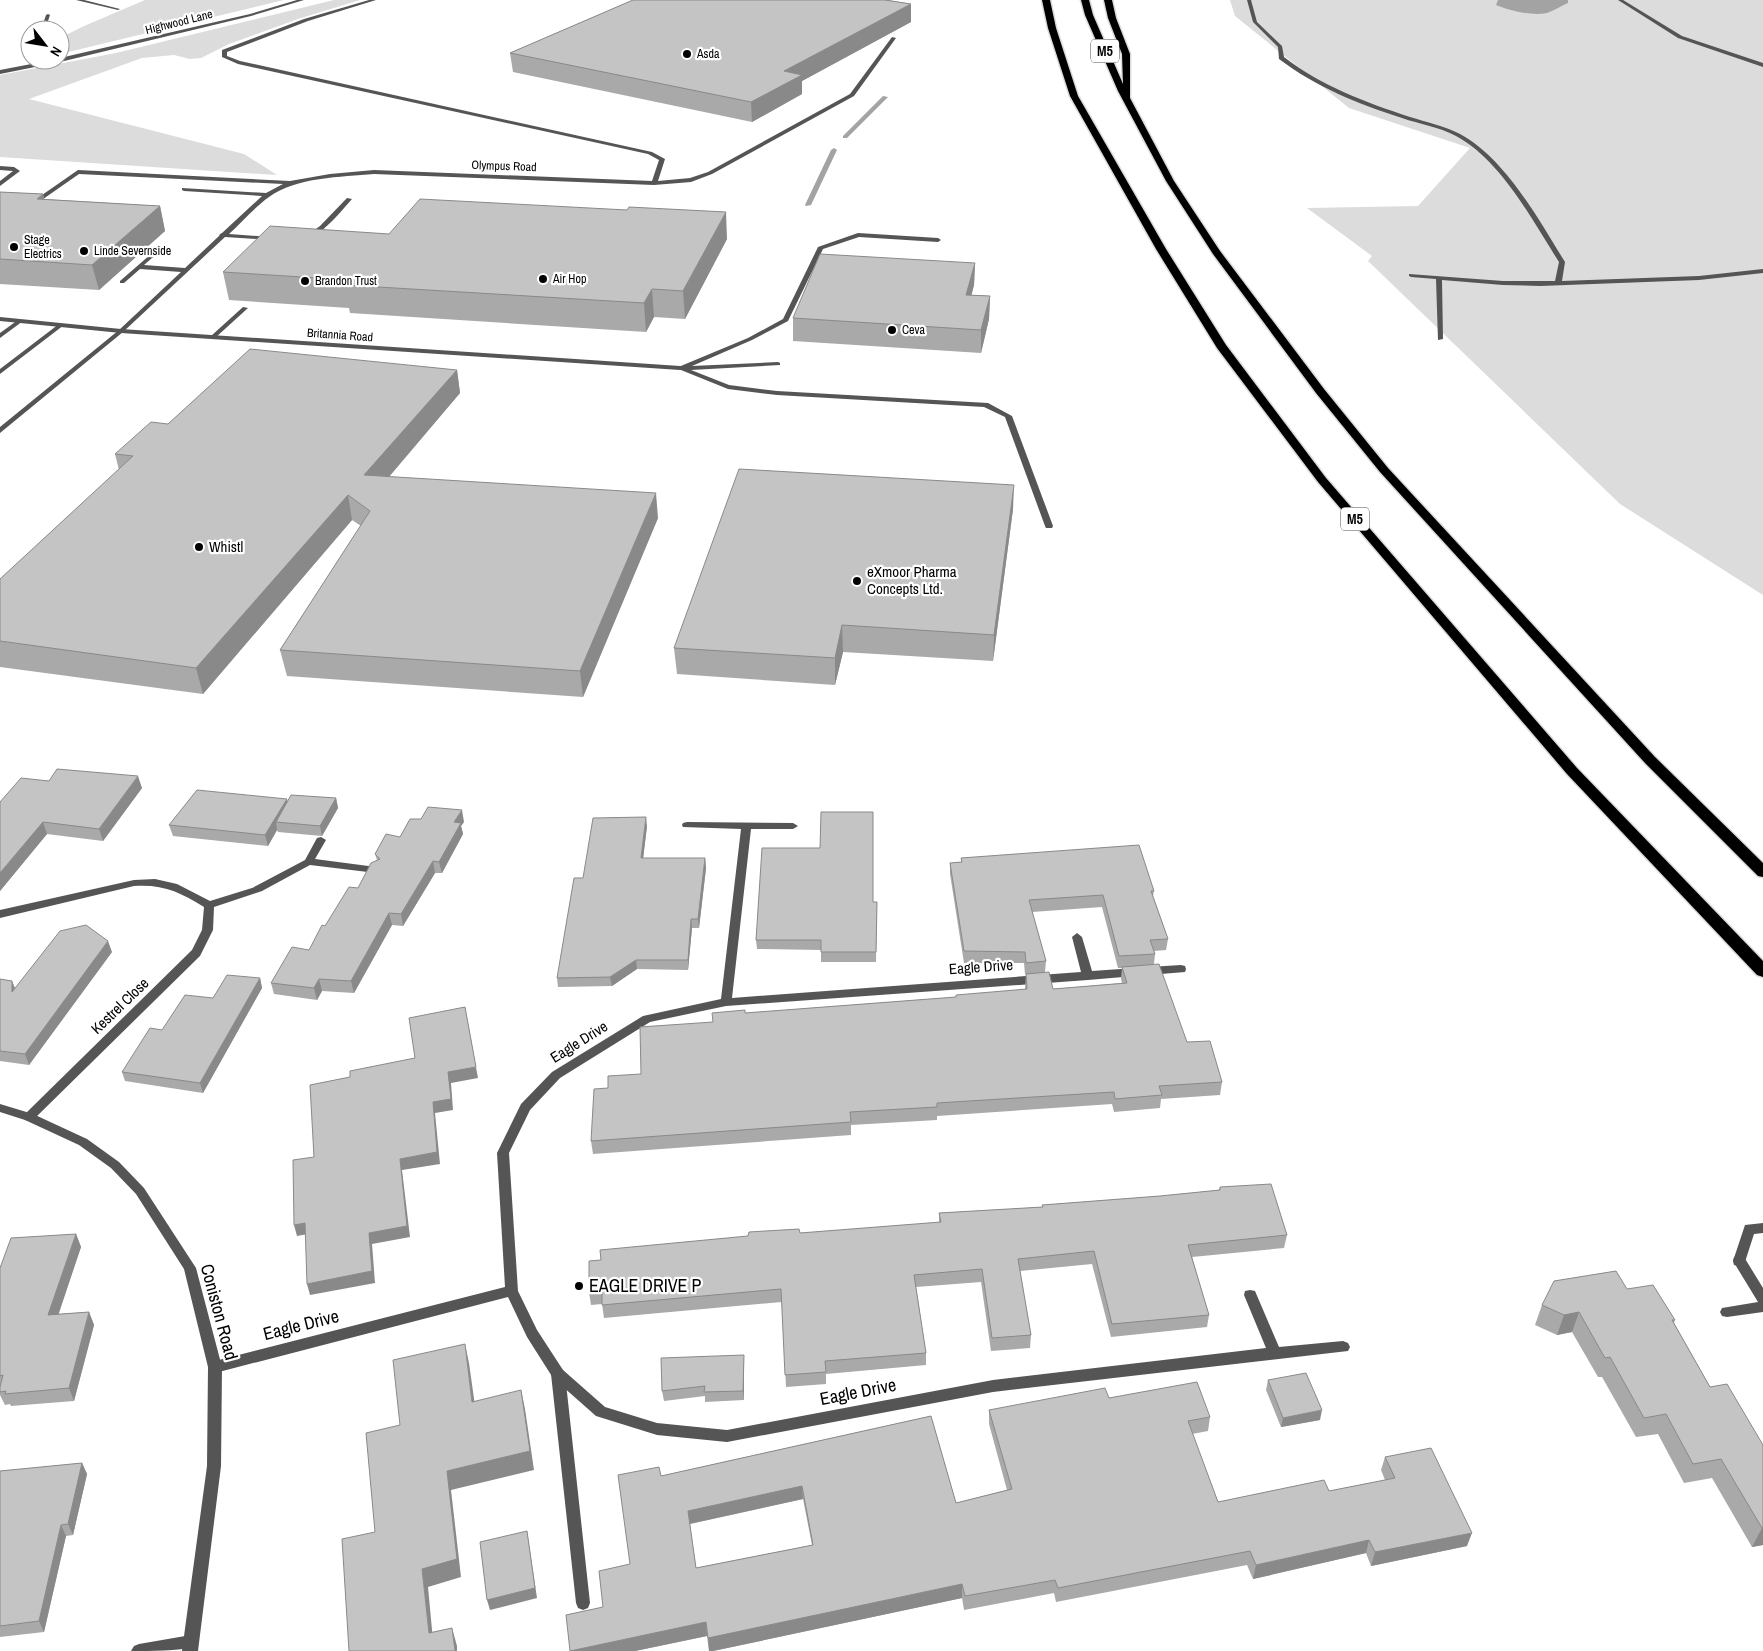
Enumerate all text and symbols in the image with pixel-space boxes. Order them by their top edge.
street label: Highwood Lane [144,6,214,38]
north arrow [20,20,70,70]
road number: M5 [1091,40,1119,62]
text: N [46,44,66,60]
place label: Asda [696,46,720,62]
marker: Asda [681,48,693,60]
street label: Olympus Road [471,157,537,175]
place label: Stage Electrics [24,232,62,262]
marker: Stage Electrics [8,241,20,253]
place label: Linde Severnside [94,243,171,259]
marker: Linde Severnside [78,245,90,257]
place label: Air Hop [552,271,586,287]
place label: Brandon Trust [315,273,377,289]
marker: Air Hop [537,273,549,285]
marker: Brandon Trust [299,275,311,287]
place label: Ceva [902,322,925,338]
marker: Ceva [886,324,898,336]
street label: Britannia Road [306,325,374,345]
road number: M5 [1341,508,1369,530]
place label: Whistl [209,536,243,557]
marker: Whistl [193,541,205,553]
place label: eXmoor Pharma Concepts Ltd. [867,561,957,599]
marker: eXmoor Pharma Concepts Ltd. [851,575,863,587]
street label: Eagle Drive [948,954,1014,979]
street label: Kestrel Close [86,973,153,1039]
street label: Eagle Drive [546,1016,612,1068]
street label: Coniston Road [195,1261,244,1363]
place label: EAGLE DRIVE P [589,1273,702,1298]
marker: EAGLE DRIVE P [573,1280,585,1292]
street label: Eagle Drive [260,1303,341,1346]
street label: Eagle Drive [818,1372,898,1411]

